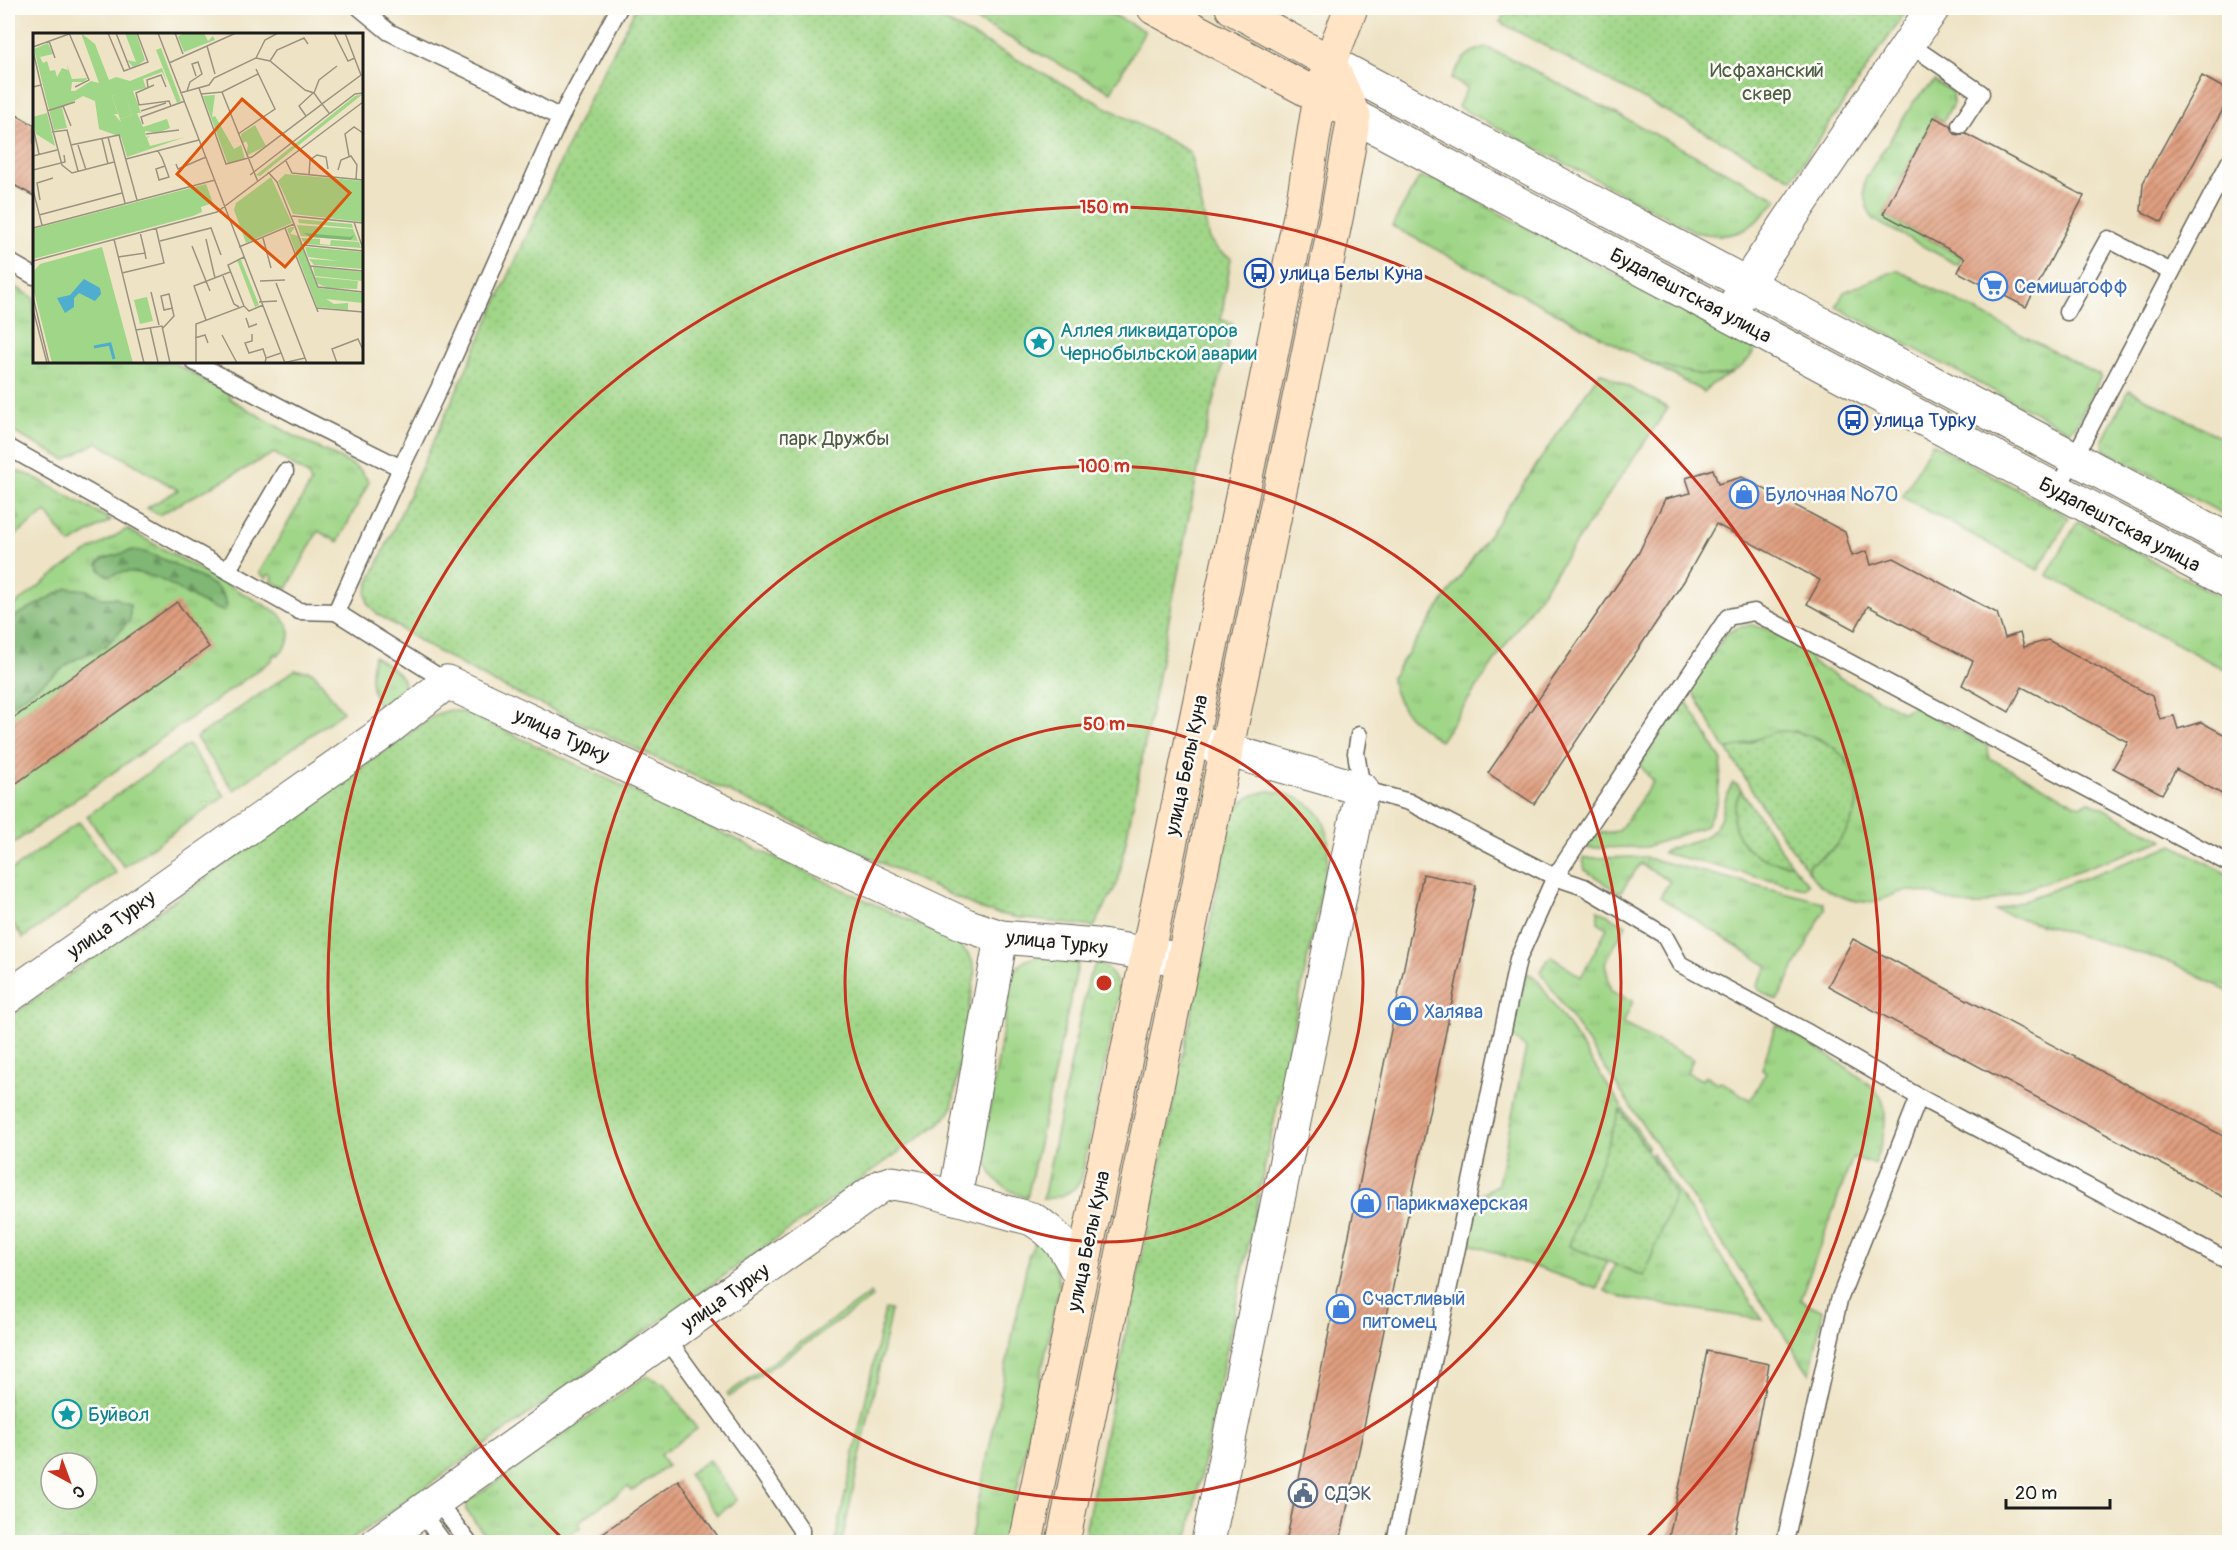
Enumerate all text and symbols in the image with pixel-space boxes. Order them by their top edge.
inset map [33,33,363,363]
park label: Исфаханский сквер [1710,58,1824,106]
text: 150 m [1080,196,1129,219]
street label: Будапештская улица [1606,242,1776,349]
bus stop icon: улица Белы Куна [1243,257,1275,289]
place label: улица Белы Куна [1279,261,1423,286]
supermarket icon: Семишагофф [1977,270,2009,302]
place label: Семишагофф [2014,274,2128,299]
place label: Аллея ликвидаторов Чернобыльской аварии [1060,318,1257,366]
place icon: Аллея ликвидаторов Чернобыльской аварии [1023,326,1055,358]
bus stop icon: улица Турку [1837,404,1869,436]
place label: улица Турку [1873,408,1977,433]
park label: парк Дружбы [779,426,889,451]
text: 100 m [1078,455,1130,478]
street label: Будапештская улица [2035,471,2205,578]
shop icon: Булочная №70 [1728,478,1760,510]
place label: Булочная №70 [1765,482,1898,507]
street label: улица Белы Куна [1159,693,1214,839]
street label: улица Турку [509,702,614,769]
text: 50 m [1083,713,1125,736]
street label: улица Турку [61,885,161,965]
street label: улица Турку [1004,925,1109,960]
centre of rings [1094,973,1114,993]
shop icon: Халява [1387,995,1419,1027]
place label: Халява [1424,999,1483,1024]
street label: улица Белы Куна [1061,1169,1116,1315]
shop icon: Парикмахерская [1350,1187,1382,1219]
place label: Парикмахерская [1387,1191,1528,1216]
street label: улица Турку [675,1258,775,1338]
place label: Счастливый питомец [1362,1286,1465,1334]
shop icon: Счастливый питомец [1325,1293,1357,1325]
place icon: Буйвол [51,1398,83,1430]
place label: Буйвол [88,1402,149,1427]
north arrow [39,1451,99,1511]
scale bar [2006,1472,2110,1510]
public building icon: СДЭК [1287,1477,1319,1509]
text: С [68,1481,88,1502]
place label: СДЭК [1324,1481,1372,1506]
text: 20 m [2015,1482,2057,1505]

